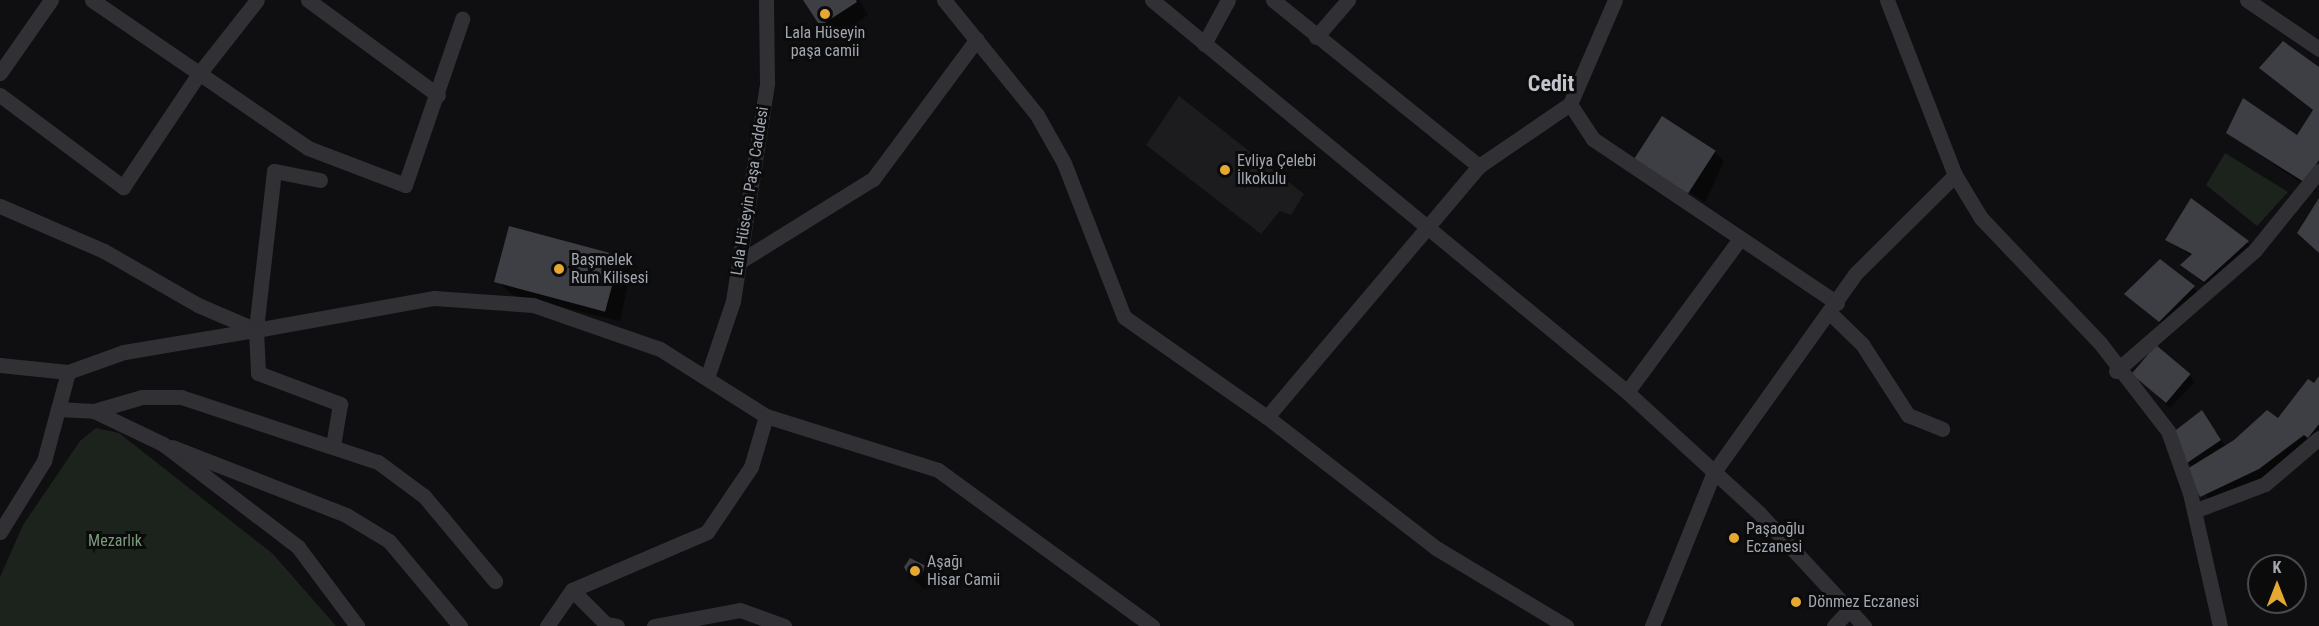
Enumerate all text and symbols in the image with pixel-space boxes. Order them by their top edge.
marker: Lala Hüseyin paşa camii [818,7,832,21]
place label: Lala Hüseyin paşa camii [785,23,865,61]
district label: Cedit [1528,71,1574,97]
street label: Lala Hüseyin Paşa Caddesi [727,105,773,277]
place label: Evliya Çelebi İlkokulu [1237,151,1316,189]
marker: Evliya Çelebi İlkokulu [1218,163,1232,177]
place label: Başmelek Rum Kilisesi [571,250,648,288]
marker: Başmelek Rum Kilisesi [552,262,566,276]
place label: Paşaoğlu Eczanesi [1746,519,1805,557]
park label: Mezarlık [88,531,142,551]
marker: Paşaoğlu Eczanesi [1727,531,1741,545]
place label: Aşağı Hisar Camii [927,552,1000,590]
north arrow [2247,554,2307,614]
text: K [2273,558,2281,577]
marker: Aşağı Hisar Camii [908,564,922,578]
place label: Dönmez Eczanesi [1808,592,1919,612]
marker: Dönmez Eczanesi [1789,595,1803,609]

